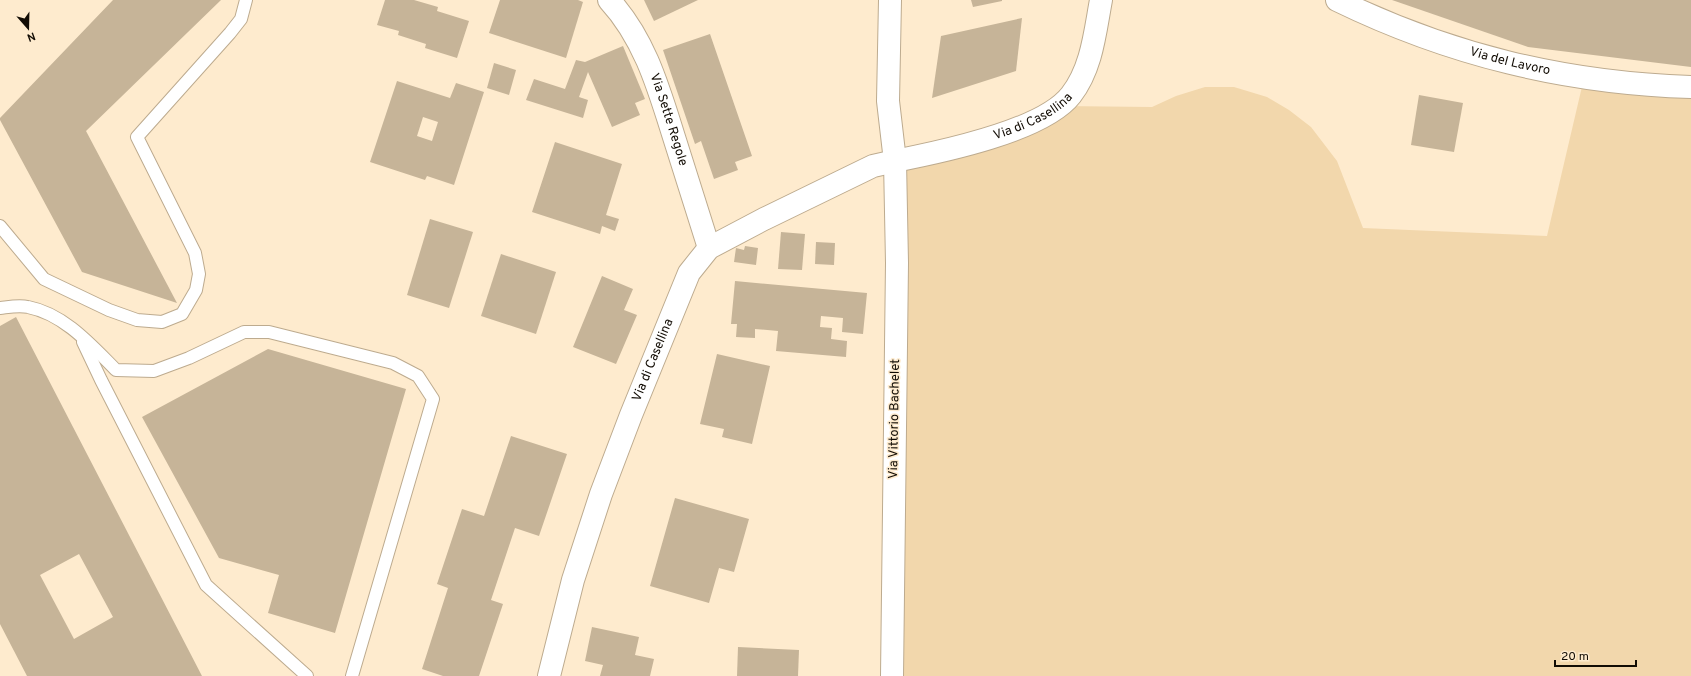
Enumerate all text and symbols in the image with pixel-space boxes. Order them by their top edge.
north arrow [8,8,48,48]
text: N [25,29,37,44]
street label: Via del Lavoro [1468,44,1551,79]
street label: Via Sette Regole [646,71,691,168]
street label: Via di Casellina [992,90,1077,144]
street label: Via di Casellina [629,317,677,404]
street label: Via Vittorio Bachelet [886,359,904,479]
scale bar [1555,642,1636,668]
text: 20 m [1561,649,1589,665]

